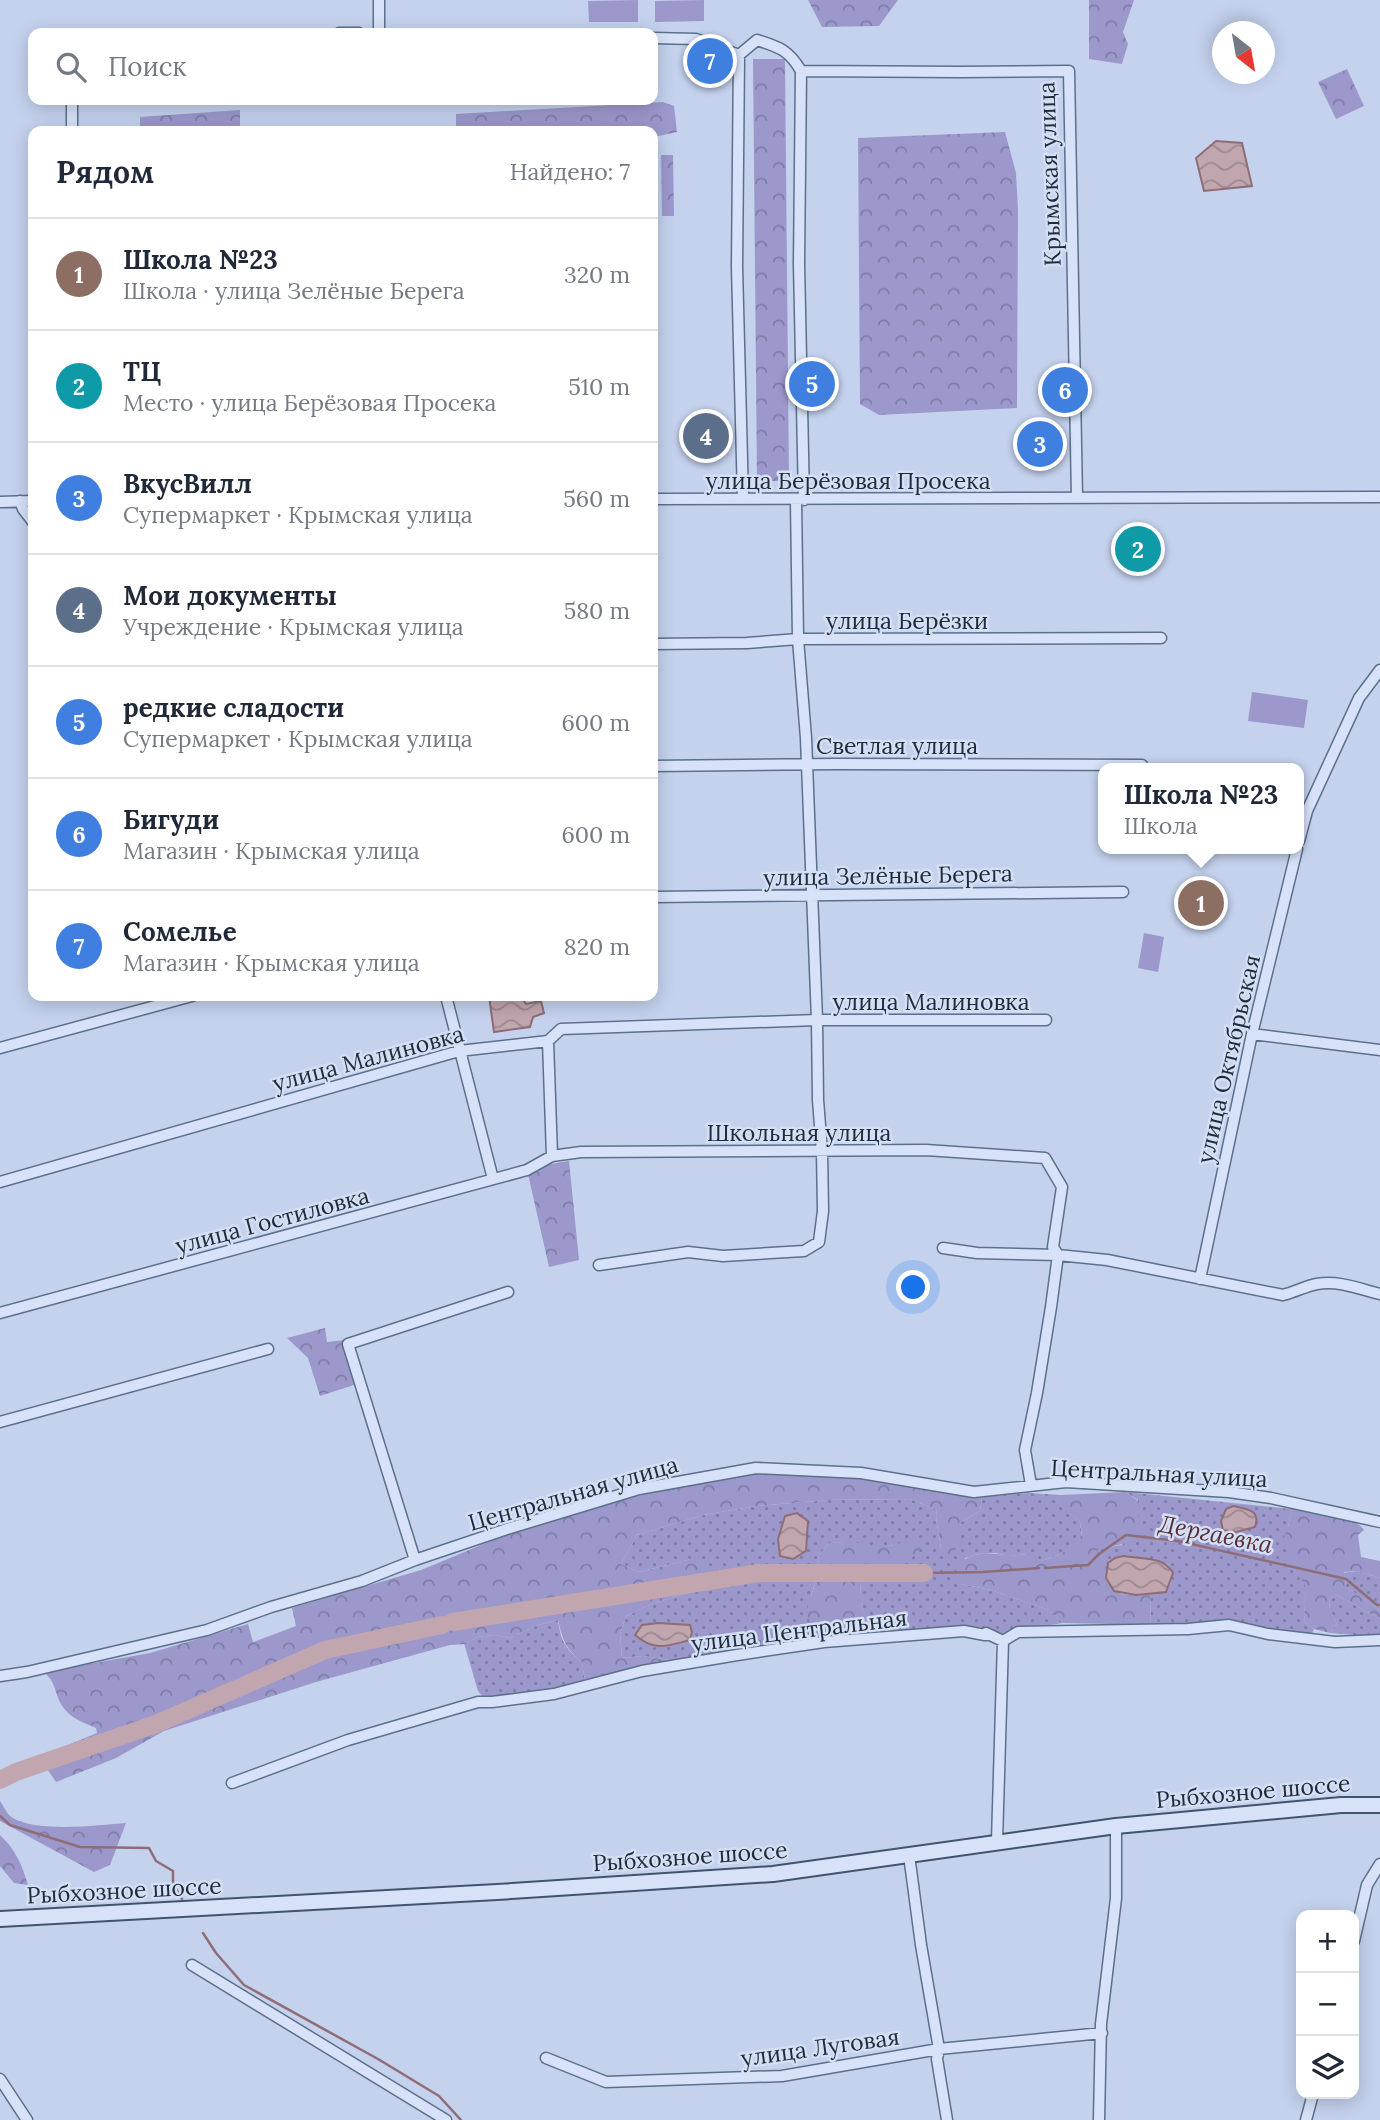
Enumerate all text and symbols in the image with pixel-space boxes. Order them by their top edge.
north arrow [1212,21,1275,84]
search box [28,28,658,105]
pin: 7 [687,35,733,87]
icon: search [52,48,90,86]
text: Поиск [108,50,187,83]
street label: Крымская улица [1031,81,1067,267]
text: Рядом [56,153,154,191]
text: Найдено: 7 [510,157,630,186]
text: Школа №23 [123,243,278,276]
text: 1 [74,260,84,289]
text: 320 m [564,260,630,289]
text: Школа · улица Зелёные Берега [123,276,465,305]
text: ТЦ [123,355,161,388]
pin: 5 [789,358,835,410]
pin: 6 [1042,364,1088,416]
text: 2 [73,372,85,401]
text: 510 m [568,372,630,401]
text: Место · улица Берёзовая Просека [123,388,496,417]
pin: 4 [683,410,729,462]
pin: 3 [1017,418,1063,470]
street label: улица Берёзовая Просека [705,466,991,495]
text: ВкусВилл [123,467,252,500]
text: 3 [73,484,85,513]
text: 560 m [563,484,630,513]
text: Супермаркет · Крымская улица [123,500,473,529]
pin: 2 [1115,523,1161,575]
text: Мои документы [123,579,337,612]
text: 4 [73,596,85,625]
text: 580 m [564,596,630,625]
street label: улица Берёзки [826,606,988,635]
text: Учреждение · Крымская улица [123,612,464,641]
text: редкие сладости [123,691,344,724]
text: 5 [73,708,85,737]
text: 600 m [562,708,630,737]
text: Супермаркет · Крымская улица [123,724,473,753]
street label: Светлая улица [816,731,978,760]
popup [1098,763,1304,854]
text: Школа №23 [1124,778,1278,811]
text: Бигуди [123,803,219,836]
text: Школа [1124,811,1198,840]
text: 6 [72,820,86,849]
text: 600 m [562,820,630,849]
text: Магазин · Крымская улица [123,836,420,865]
street label: улица Зелёные Берега [763,858,1013,892]
pin: 1 [1178,877,1224,929]
text: Сомелье [123,915,237,948]
text: 7 [74,932,84,961]
text: 820 m [564,932,630,961]
text: Магазин · Крымская улица [123,948,420,977]
street label: улица Октябрьская [1190,952,1266,1166]
street label: улица Малиновка [832,987,1030,1016]
street label: улица Малиновка [269,1018,467,1098]
street label: Школьная улица [707,1118,891,1147]
street label: улица Гостиловка [172,1180,372,1260]
your location [896,1270,930,1304]
street label: Центральная улица [465,1449,681,1537]
street label: Центральная улица [1050,1453,1268,1493]
water label: Дергаевка [1156,1508,1276,1560]
street label: улица Центральная [689,1602,909,1658]
street label: Рыбхозное шоссе [1154,1768,1352,1814]
street label: Рыбхозное шоссе [592,1835,788,1877]
street label: Рыбхозное шоссе [26,1870,222,1910]
map controls [1296,1910,1359,2099]
button: + [1296,1910,1359,1973]
button: − [1296,1973,1359,2036]
street label: улица Луговая [739,2022,901,2072]
button: layers [1296,2036,1359,2099]

